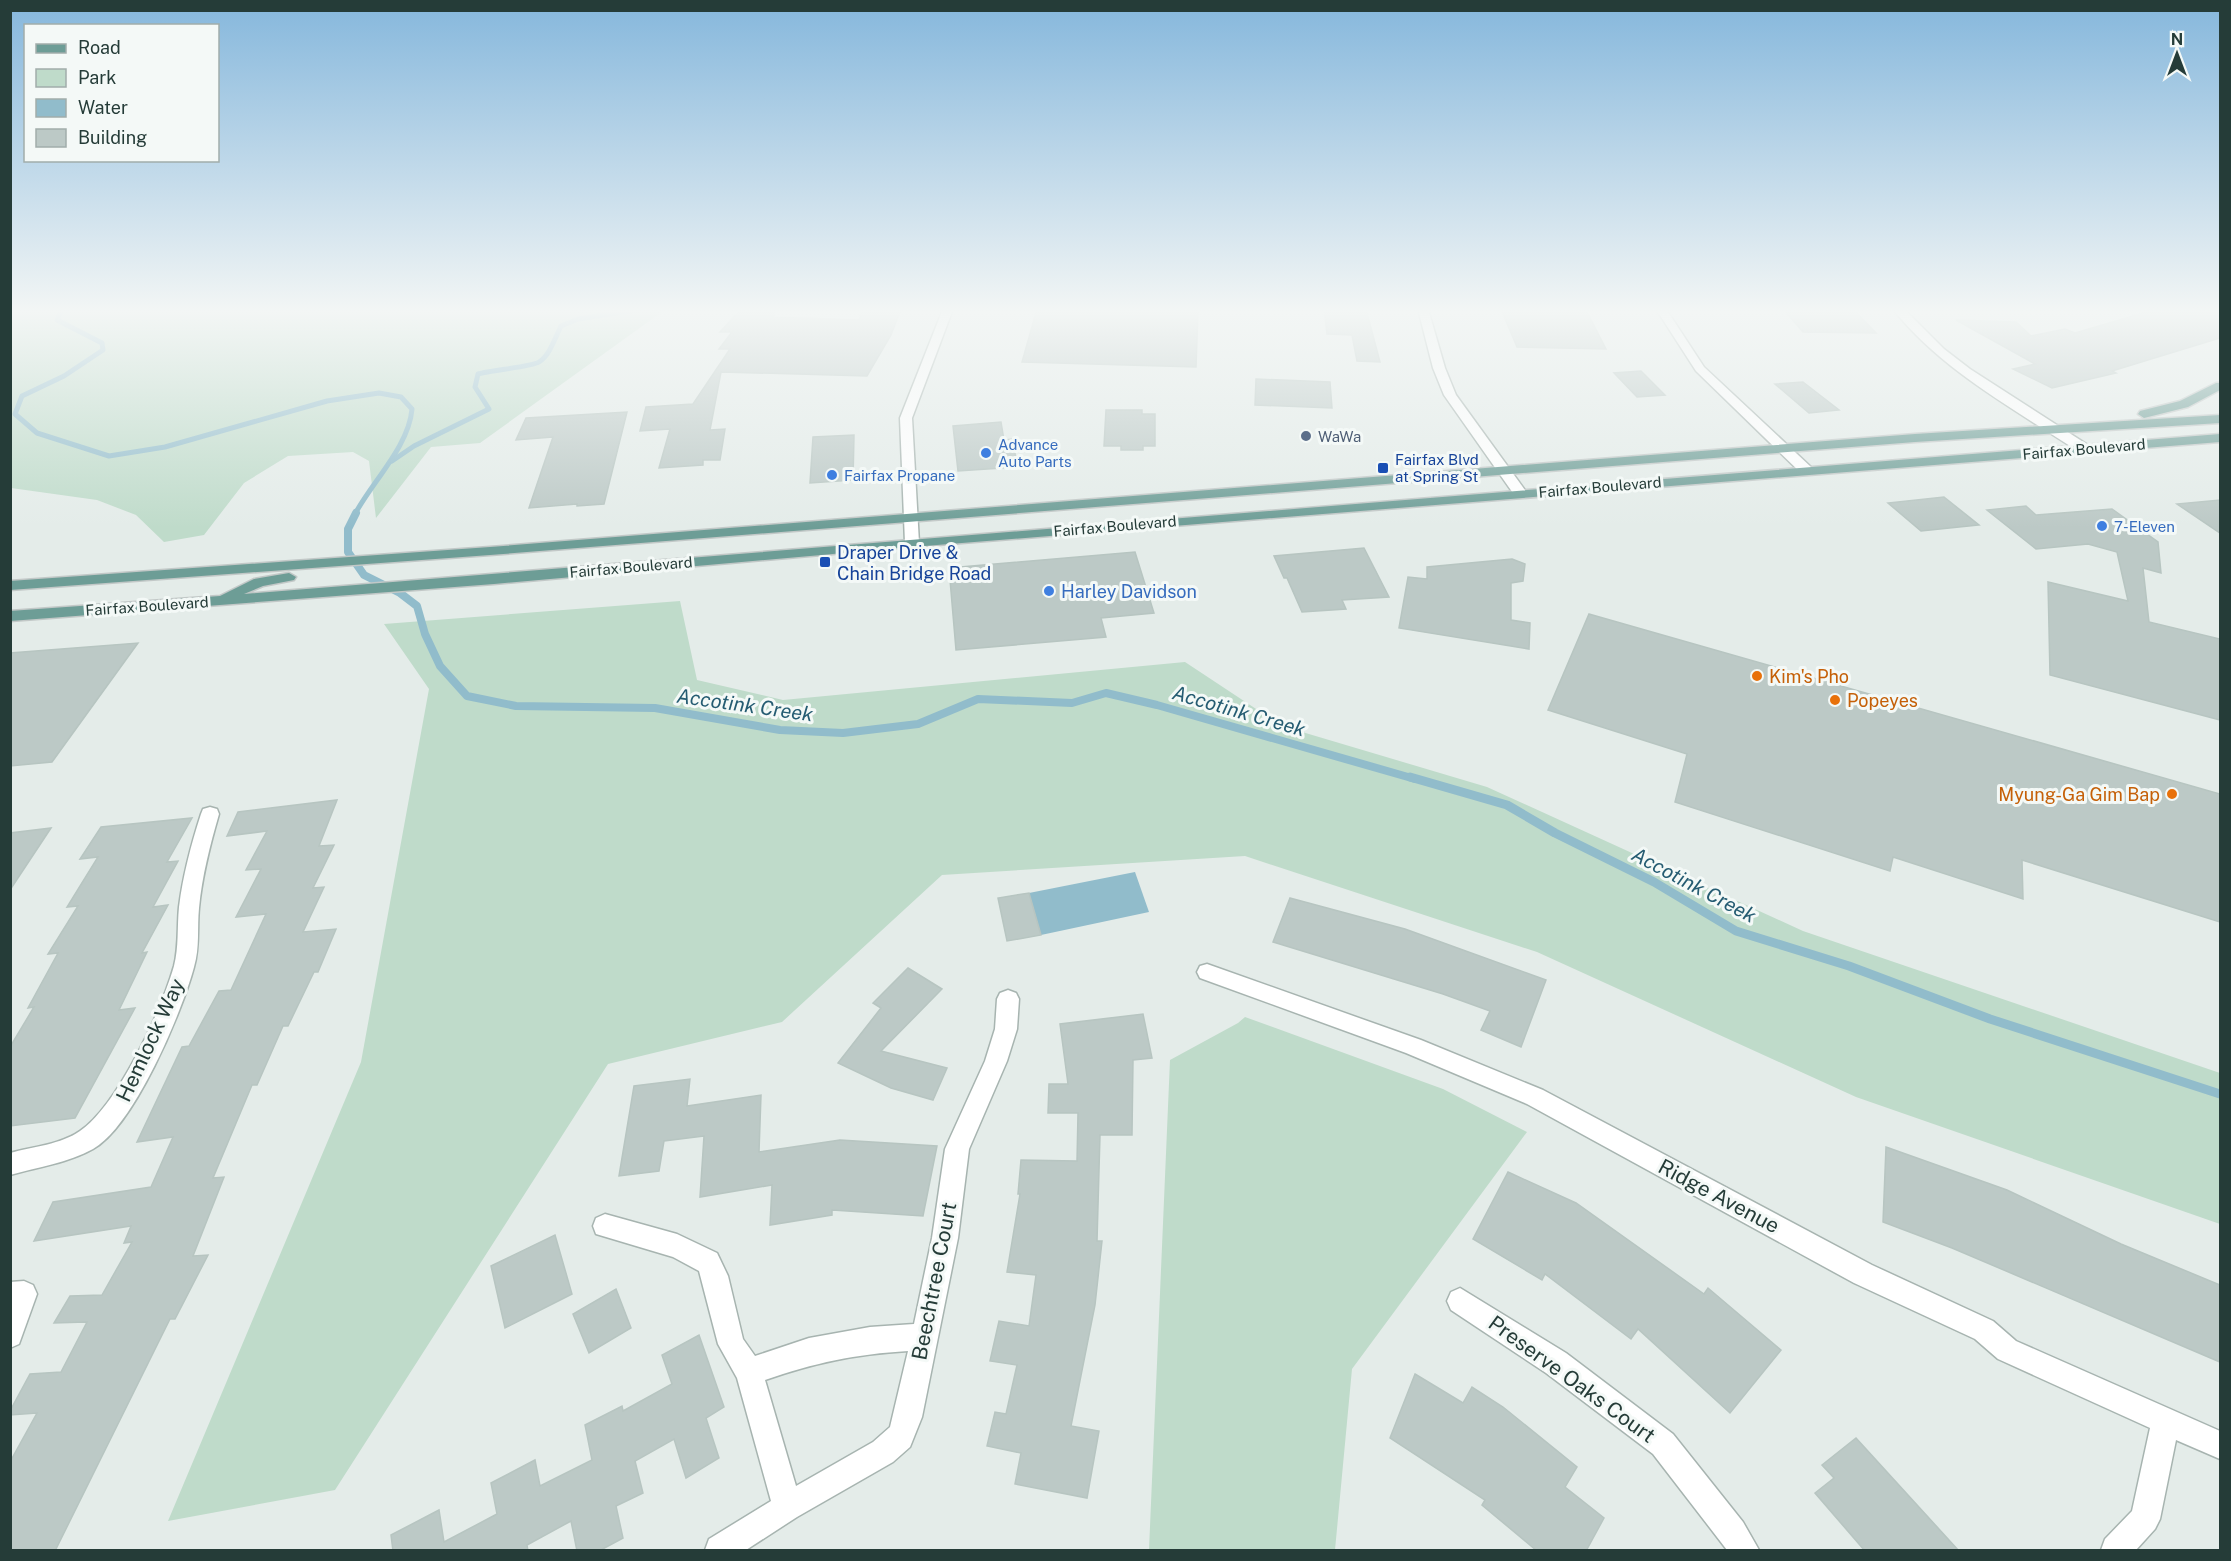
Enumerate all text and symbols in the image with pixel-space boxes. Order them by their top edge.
legend [24,24,219,162]
north arrow [2147,24,2207,84]
text: N [2171,30,2183,49]
text: Road [78,37,121,58]
text: Park [78,67,116,88]
text: Water [78,97,128,118]
text: Building [78,127,147,148]
place label: WaWa [1318,428,1361,445]
marker: WaWa [1299,429,1313,443]
street label: Fairfax Boulevard [2022,435,2146,463]
place label: Advance Auto Parts [998,436,1072,470]
marker: Advance Auto Parts [979,446,993,460]
place label: Fairfax Blvd at Spring St [1395,451,1479,485]
marker: Fairfax Blvd at Spring St [1376,461,1390,475]
place label: Fairfax Propane [844,467,955,484]
marker: Fairfax Propane [825,468,839,482]
street label: Fairfax Boulevard [1538,473,1662,501]
street label: Fairfax Boulevard [1053,512,1177,540]
place label: 7-Eleven [2114,518,2175,535]
marker: 7-Eleven [2095,519,2109,533]
place label: Draper Drive & Chain Bridge Road [837,542,991,584]
street label: Fairfax Boulevard [569,553,693,581]
marker: Draper Drive & Chain Bridge Road [818,555,832,569]
place label: Harley Davidson [1061,581,1197,602]
marker: Harley Davidson [1042,584,1056,598]
street label: Fairfax Boulevard [85,593,209,619]
place label: Kim's Pho [1769,666,1849,687]
marker: Kim's Pho [1750,669,1764,683]
water label: Accotink Creek [1170,681,1308,741]
water label: Accotink Creek [675,684,815,726]
place label: Popeyes [1847,690,1918,711]
marker: Popeyes [1828,693,1842,707]
place label: Myung-Ga Gim Bap [1998,784,2160,805]
marker: Myung-Ga Gim Bap [2165,787,2179,801]
water label: Accotink Creek [1628,842,1760,928]
street label: Hemlock Way [111,974,189,1106]
street label: Ridge Avenue [1654,1154,1784,1238]
street label: Beechtree Court [906,1200,962,1362]
street label: Preserve Oaks Court [1484,1310,1660,1448]

